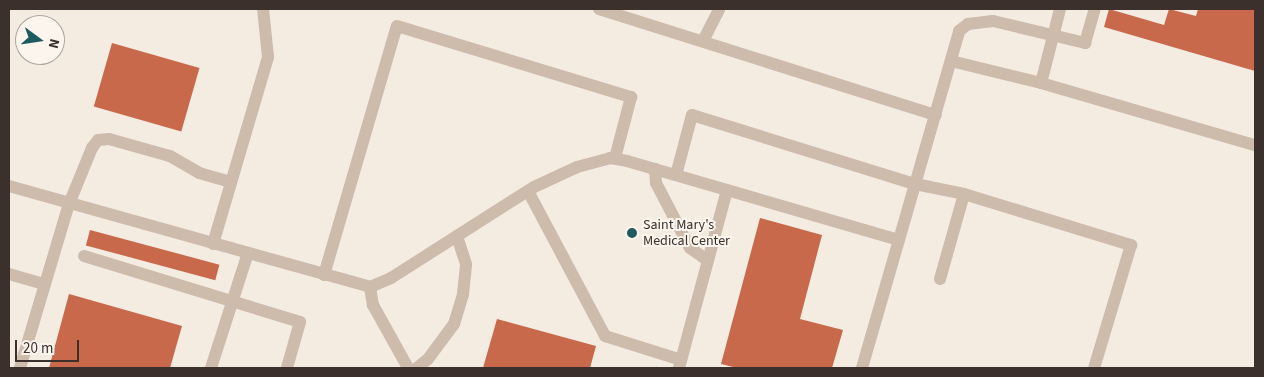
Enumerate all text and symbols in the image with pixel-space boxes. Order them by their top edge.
north arrow [15,15,65,65]
text: N [43,36,64,50]
place label: Saint Mary's Medical Center [643,217,730,250]
marker: Saint Mary's Medical Center [625,226,639,240]
scale bar [18,330,81,362]
text: 20 m [23,338,53,359]

